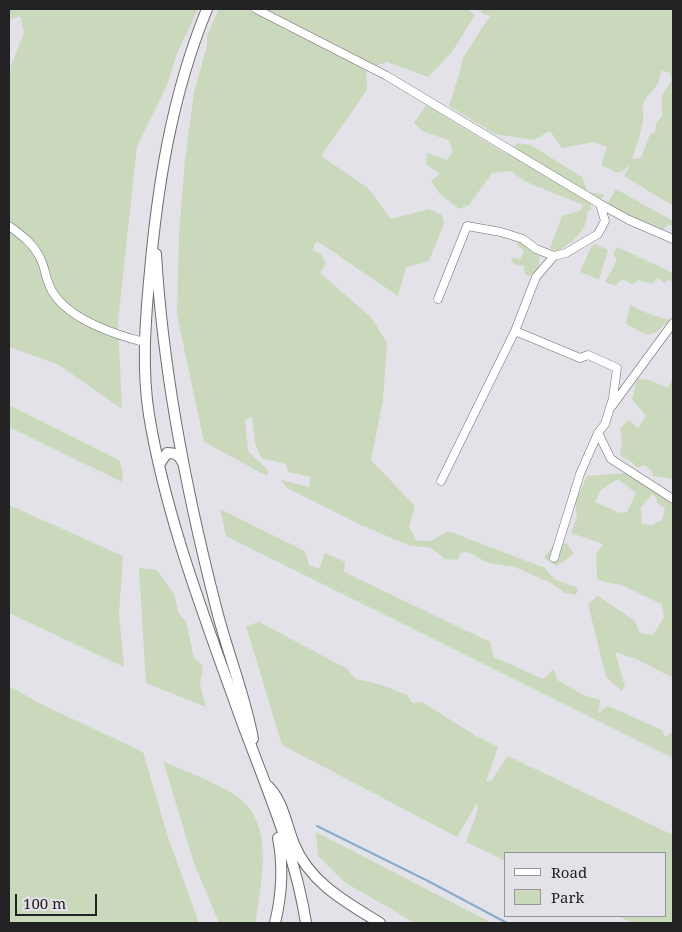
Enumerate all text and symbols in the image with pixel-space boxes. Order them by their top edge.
legend [504,852,667,917]
text: Road [551,862,587,882]
scale bar [18,884,100,916]
text: Park [551,887,584,907]
text: 100 m [23,893,66,913]

